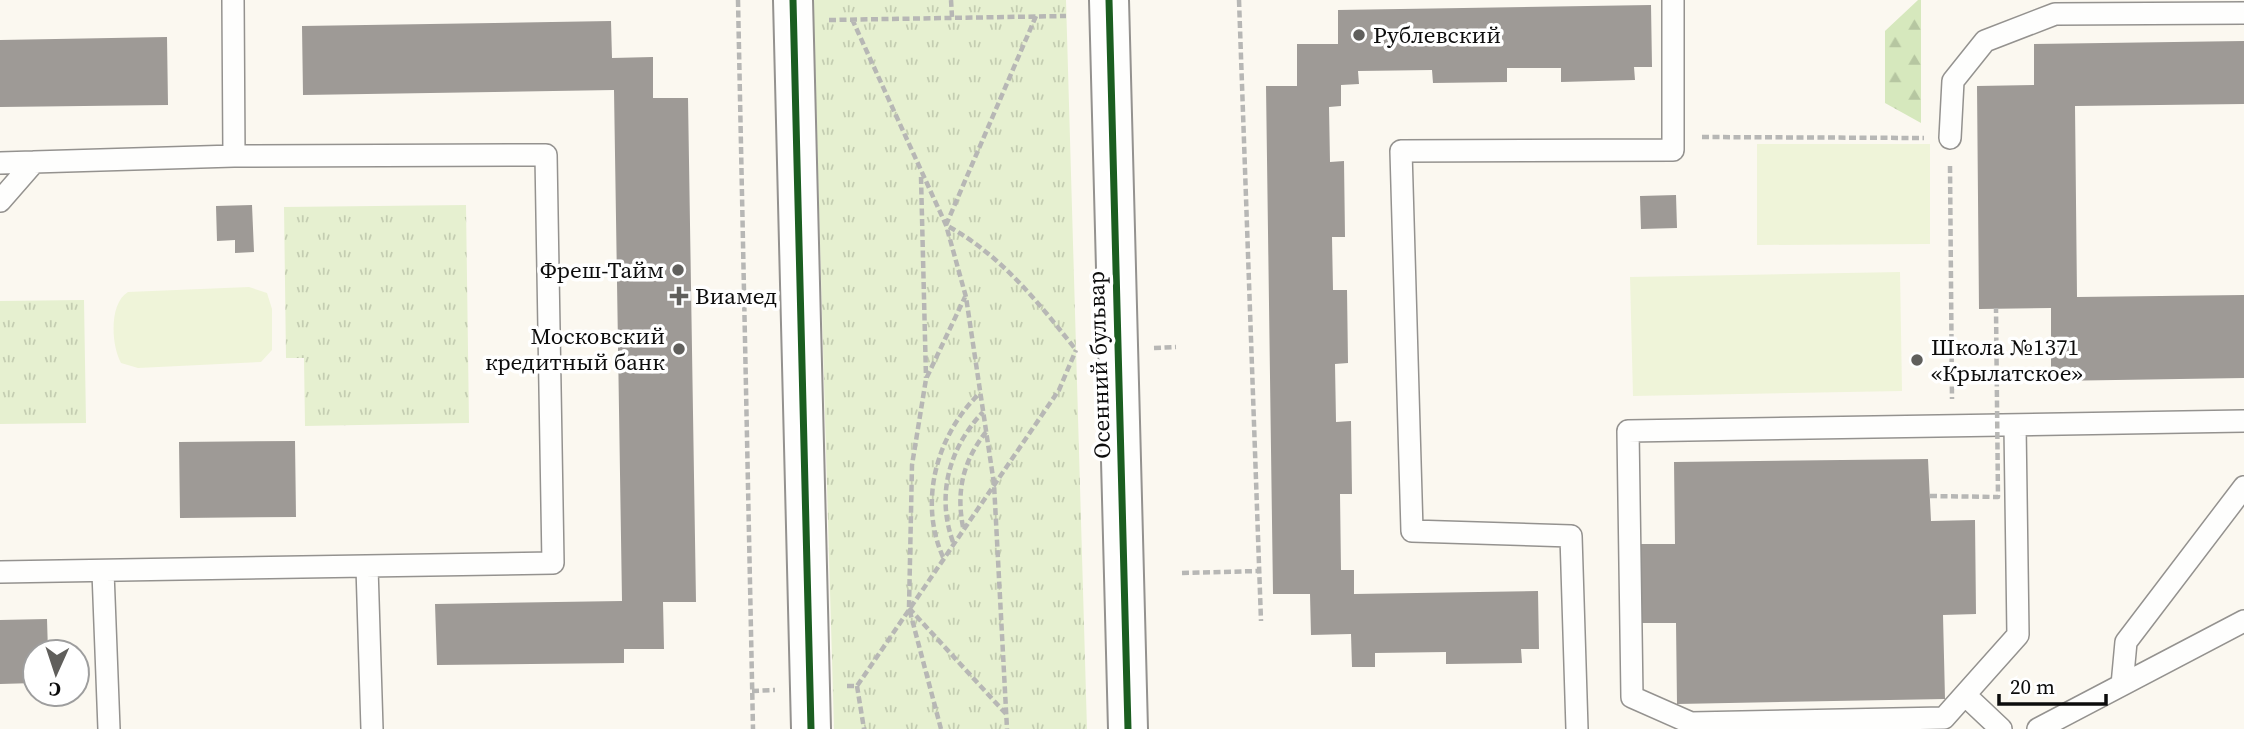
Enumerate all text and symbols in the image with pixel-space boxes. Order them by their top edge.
place label: Рублевский [1373,19,1501,51]
marker: Рублевский [1351,27,1367,43]
place label: Фреш-Тайм [540,254,664,286]
marker: Фреш-Тайм [670,262,686,278]
street label: Осенний бульвар [1080,271,1118,459]
place label: Виамед [695,280,777,312]
marker: Виамед [669,286,689,306]
place label: Московский кредитный банк [485,320,665,378]
place label: Школа №1371 «Крылатское» [1931,331,2083,389]
marker: Московский кредитный банк [671,341,687,357]
marker: Школа №1371 «Крылатское» [1909,352,1925,368]
north arrow [21,638,91,708]
scale bar [1999,662,2106,706]
text: 20 m [2010,672,2055,701]
text: С [48,677,62,703]

